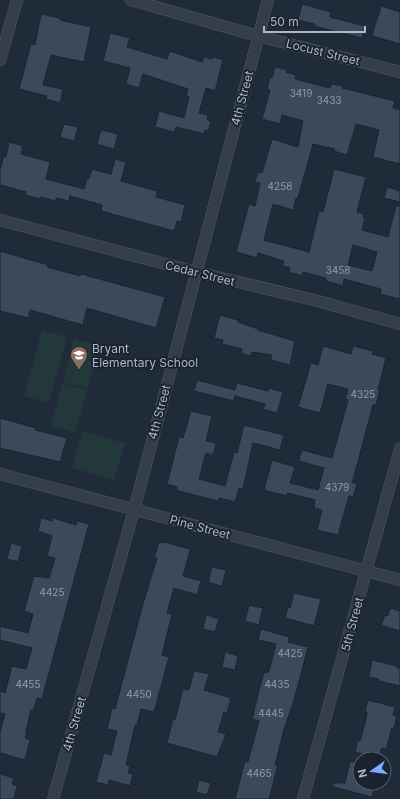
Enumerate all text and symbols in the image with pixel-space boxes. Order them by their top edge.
scale bar [264,8,365,34]
text: 50 m [270,14,299,29]
street label: Locust Street [285,36,361,68]
street label: 4th Street [228,69,257,127]
house number: 3419 [290,87,312,99]
house number: 3433 [317,94,342,106]
house number: 4258 [268,180,292,192]
street label: Cedar Street [163,257,237,289]
house number: 3458 [326,264,350,276]
place label: Bryant Elementary School [92,341,198,370]
school or university icon: Bryant Elementary School [69,345,89,370]
street label: 4th Street [145,383,174,441]
house number: 4325 [351,388,375,400]
house number: 4379 [325,481,349,493]
street label: Pine Street [168,512,232,542]
house number: 4425 [39,586,65,598]
street label: 5th Street [338,595,366,653]
house number: 4425 [277,647,303,659]
house number: 4455 [15,678,41,690]
house number: 4435 [264,678,290,690]
house number: 4450 [126,688,152,700]
street label: 4th Street [59,695,89,753]
house number: 4445 [258,707,284,719]
north arrow [352,751,392,791]
house number: 4465 [246,767,272,779]
text: N [354,768,370,779]

